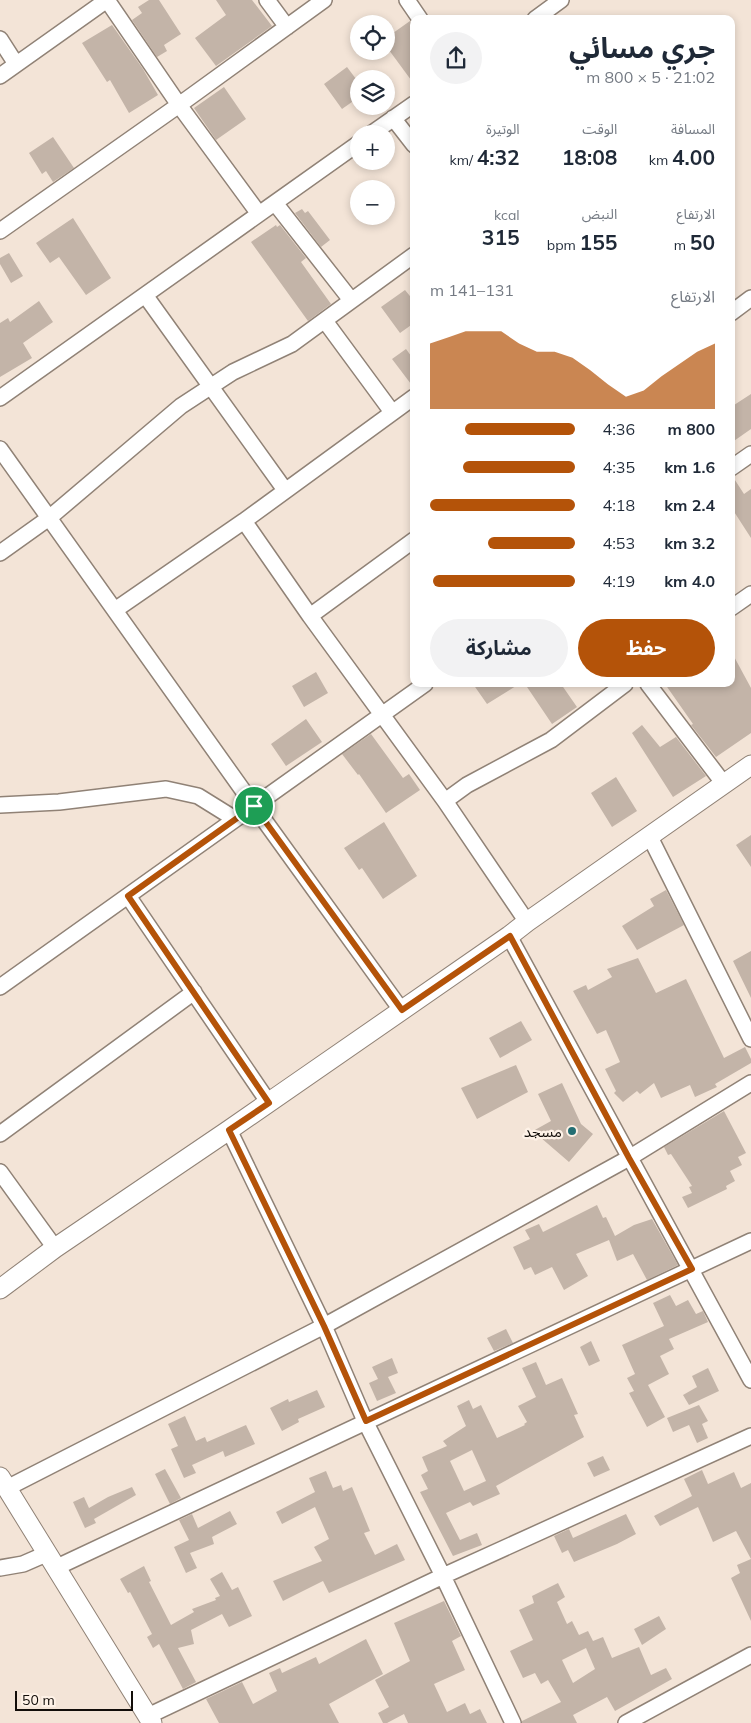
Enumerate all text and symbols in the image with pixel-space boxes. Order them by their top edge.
map controls [350,15,395,225]
button: locate [350,15,395,60]
text: جري مسائي [569,30,715,65]
button: share [430,32,482,84]
text: 21:02 · 5 × 800 m [586,67,715,87]
button: layers [350,70,395,115]
text: الوتيرة [486,120,520,138]
text: الوقت [582,120,617,138]
text: المسافة [671,120,715,138]
button: + [350,125,395,170]
text: 4:32 [477,144,520,170]
text: 18:08 [562,144,617,170]
text: 4.00 [672,144,715,170]
text: /km [449,151,477,169]
text: km [649,151,672,169]
button: − [350,180,395,225]
text: النبض [582,205,617,223]
text: الارتفاع [677,205,715,223]
text: kcal [494,206,520,224]
text: 315 [482,224,520,250]
text: 155 [580,229,617,255]
text: 50 [690,229,715,255]
text: bpm [547,236,580,254]
text: m [674,236,690,254]
text: 131–141 m [430,280,514,300]
text: الارتفاع [671,286,715,306]
text: 4:36 [603,419,635,439]
text: 800 m [667,419,715,439]
text: 4:35 [603,457,635,477]
text: 1.6 km [664,457,715,477]
text: 4:18 [603,495,635,515]
text: 2.4 km [664,495,715,515]
text: 4:53 [603,533,635,553]
text: 3.2 km [664,533,715,553]
text: 4:19 [603,571,635,591]
text: 4.0 km [664,571,715,591]
button: مشاركة [430,619,568,677]
button: حفظ [578,619,715,677]
pin [233,785,275,827]
icon: arrive [240,792,268,820]
place label: مسجد [524,1122,562,1141]
marker: مسجد [566,1125,578,1137]
scale bar [15,1688,132,1711]
text: 50 m [22,1691,55,1709]

